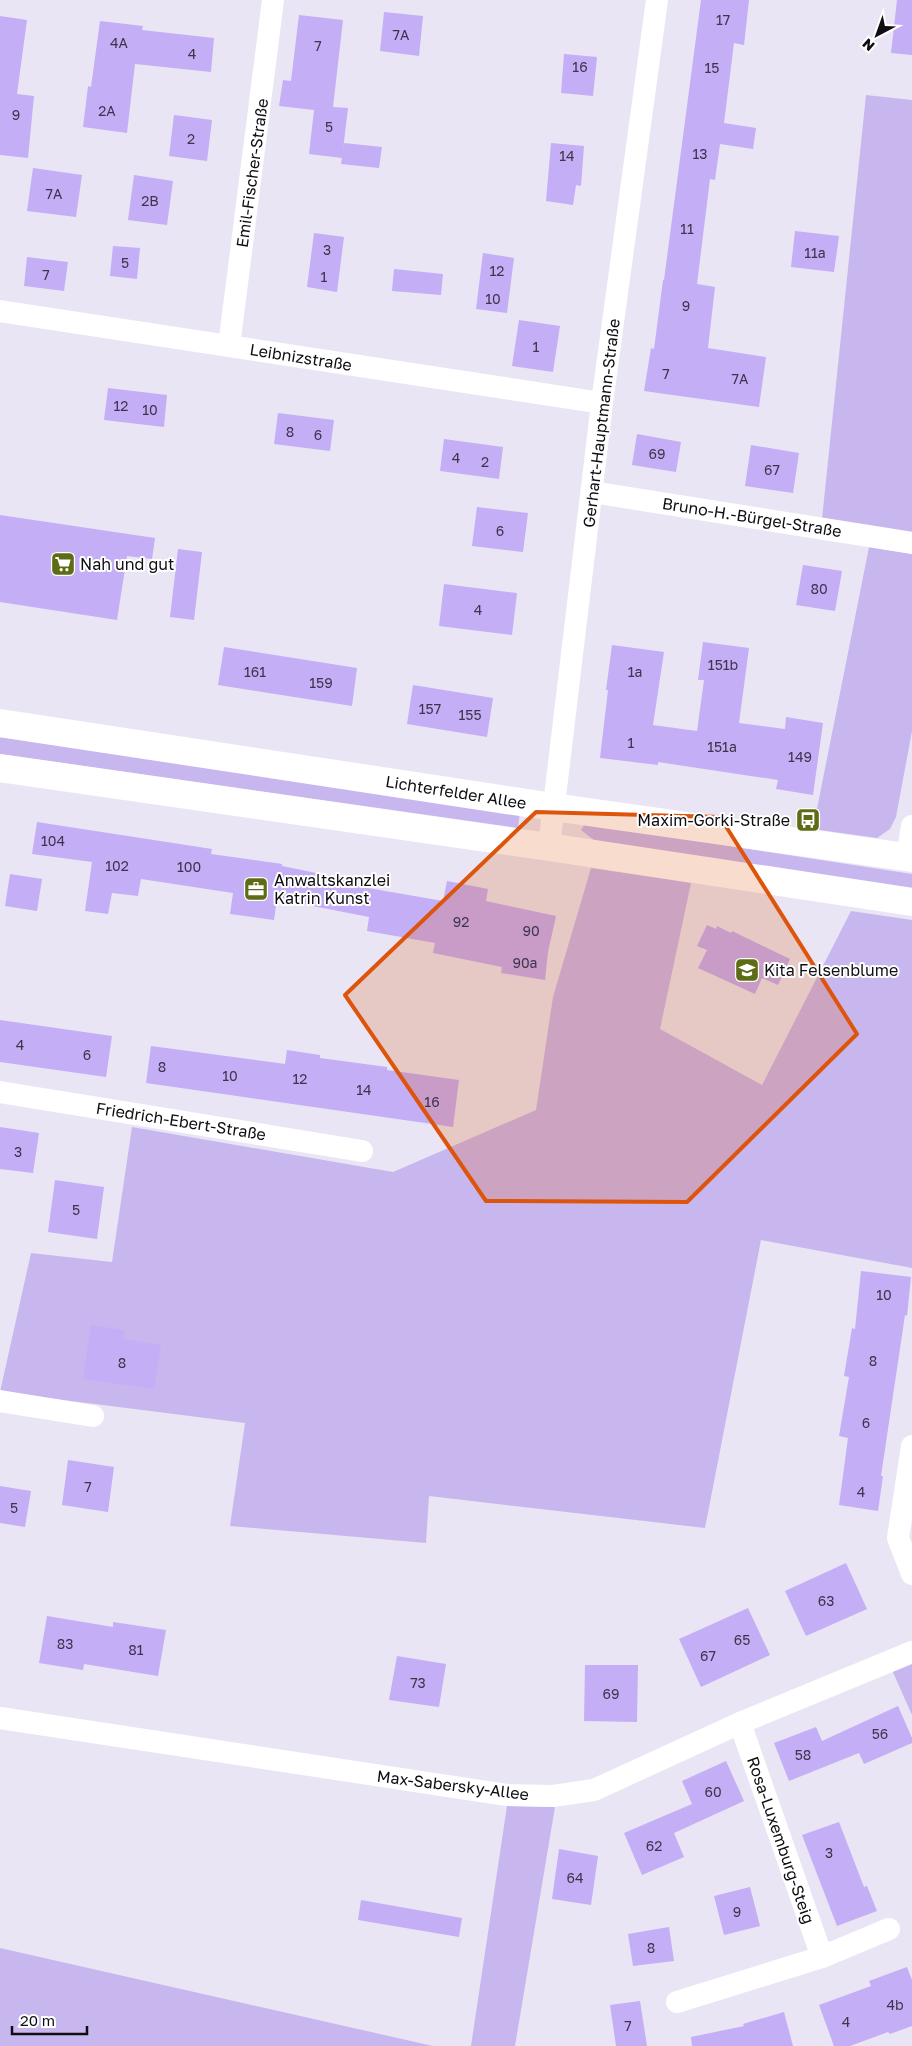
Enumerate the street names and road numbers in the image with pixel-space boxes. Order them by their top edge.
street label: Emil-Fischer-Straße [232,97,272,249]
street label: Gerhart-Hauptmann-Straße [578,317,624,529]
street label: Leibnizstraße [248,339,354,375]
street label: Bruno-H.-Bürgel-Straße [661,493,843,541]
street label: Lichterfelder Allee [384,771,528,813]
street label: Friedrich-Ebert-Straße [95,1098,267,1144]
street label: Rosa-Luxemburg-Steig [743,1754,819,1926]
street label: Max-Sabersky-Allee [376,1766,530,1804]

